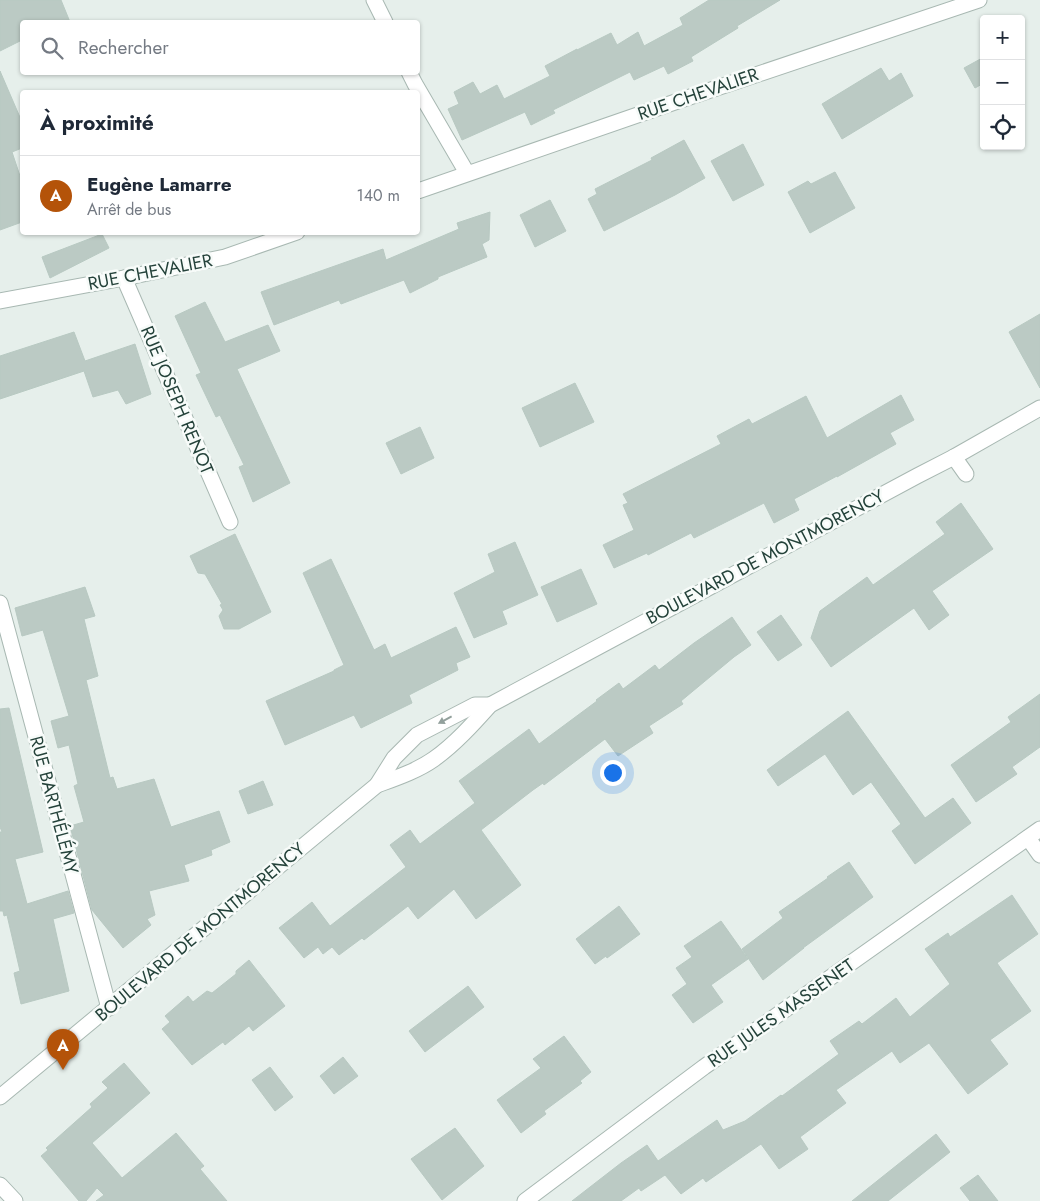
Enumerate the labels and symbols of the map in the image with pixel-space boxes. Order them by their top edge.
street label: RUE CHEVALIER [634,61,762,127]
street label: RUE CHEVALIER [86,247,214,297]
street label: RUE JOSEPH RENOT [134,322,220,479]
street label: BOULEVARD DE MONTMORENCY [641,483,890,631]
one-way arrow [437,716,452,724]
street label: RUE BARTHÉLÉMY [23,733,85,878]
your location [600,760,626,786]
street label: BOULEVARD DE MONTMORENCY [90,836,311,1028]
street label: RUE JULES MASSENET [702,952,860,1073]
pin: A [47,1029,79,1070]

